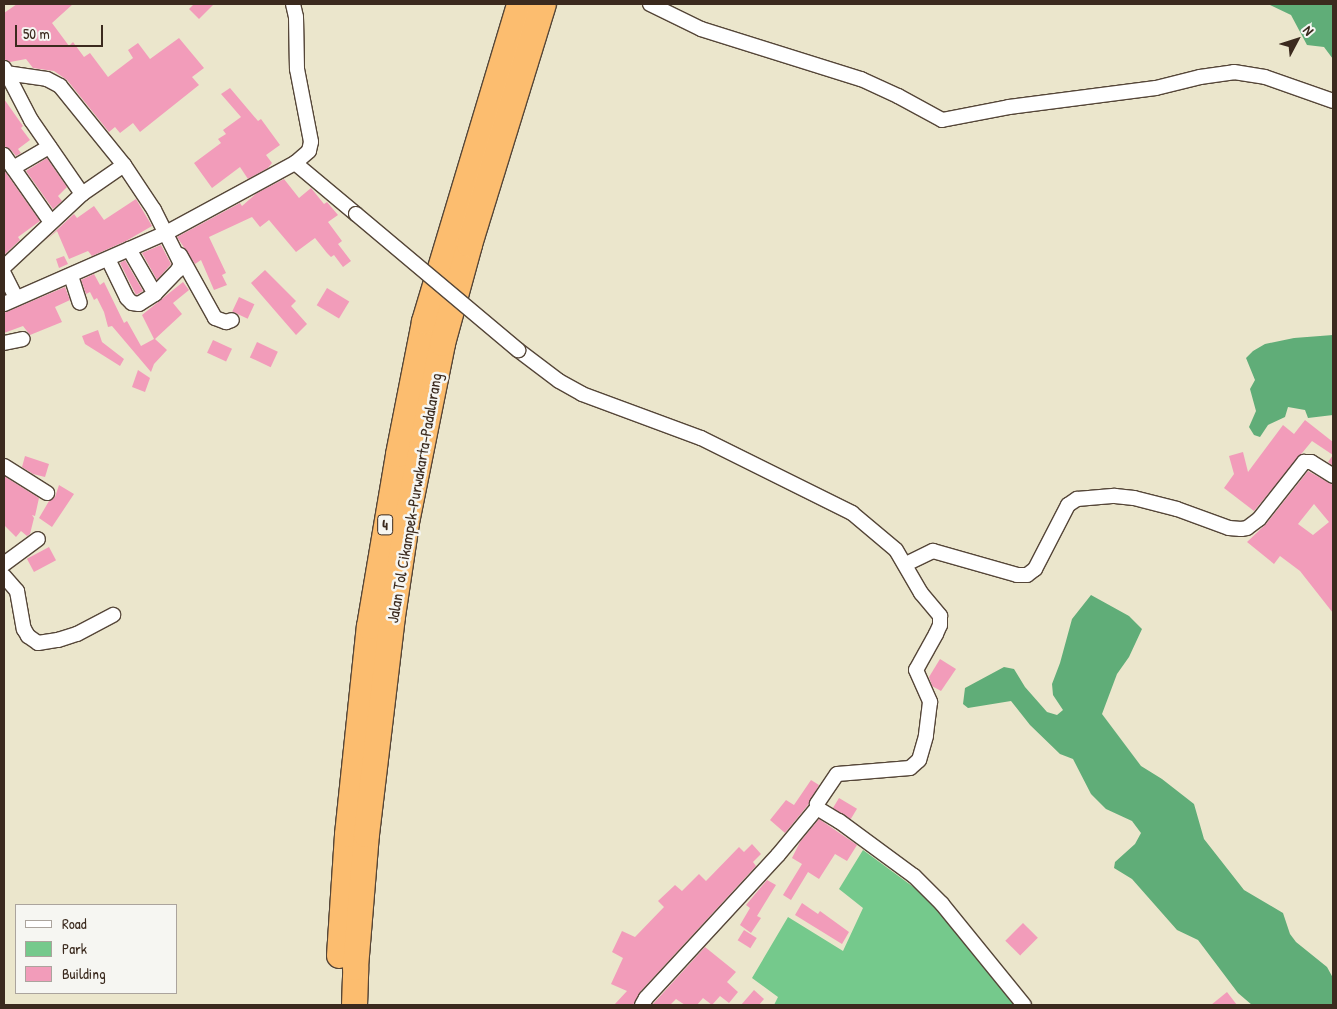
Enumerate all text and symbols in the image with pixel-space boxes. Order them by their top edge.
scale bar [18,15,105,47]
north arrow [1272,15,1322,65]
text: N [1299,21,1319,39]
text: 50 m [23,23,50,44]
street label: Jalan Tol Cikampek–Purwakarta–Padalarang [383,371,445,625]
road number: 4 [376,512,394,538]
legend [15,904,178,994]
text: Road [62,913,87,934]
text: Park [62,938,87,959]
text: Building [62,963,106,984]

